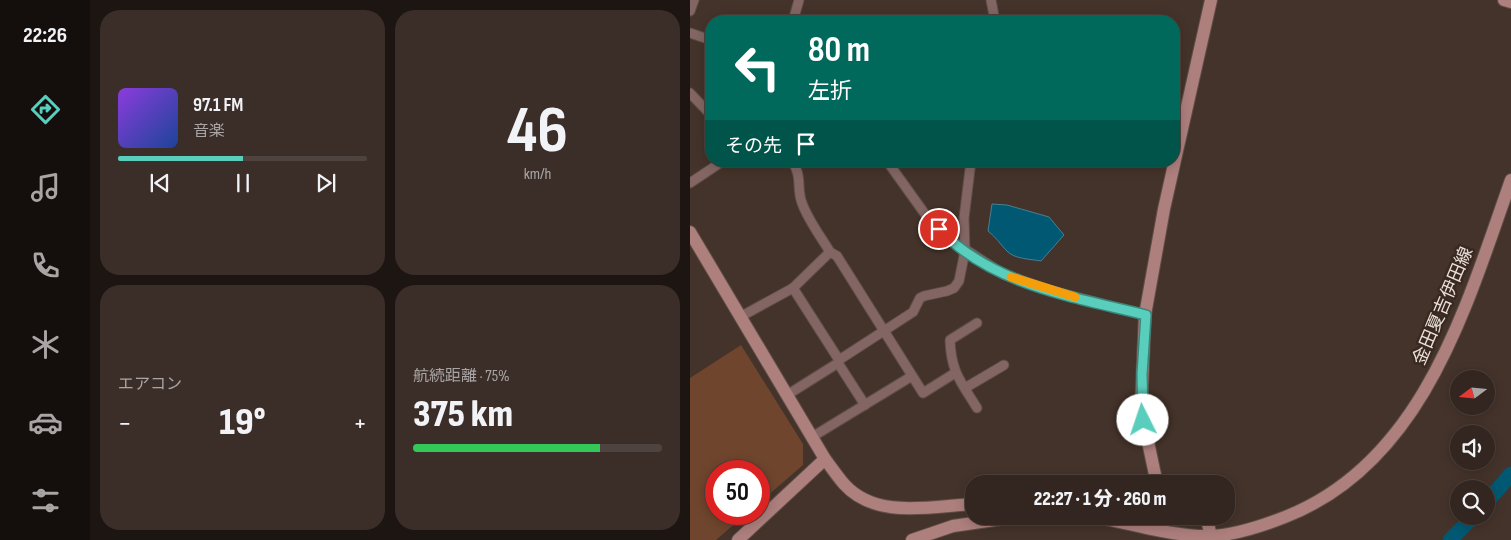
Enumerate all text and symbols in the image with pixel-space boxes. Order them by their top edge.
text: 22:26 [23,22,67,49]
text: 80 m [808,29,870,72]
icon: left [725,35,790,100]
text: 左折 [808,78,852,105]
icon: directions [28,92,63,127]
text: 46 [507,93,568,171]
text: 97.1 FM [193,94,243,117]
text: 音楽 [193,122,225,141]
icon: arrive [792,130,820,158]
text: その先 [725,135,782,158]
text: km/h [524,165,551,184]
icon: previous [146,169,174,197]
icon: pause [229,169,257,197]
icon: next [312,169,340,197]
icon: music [28,170,63,205]
pin [918,208,960,250]
icon: arrive [925,215,953,243]
street label: 金田夏吉伊田線 [1409,244,1477,368]
icon: phone [28,248,63,283]
icon: climate [28,327,63,362]
text: 航続距離 · 75% [413,367,510,386]
north arrow [1450,370,1495,415]
map controls [1450,370,1495,525]
text: エアコン [118,375,182,394]
text: 375 km [413,392,513,437]
position arrow [1116,393,1168,445]
text: 19° [219,400,266,445]
icon: car [28,405,63,440]
text: − [118,407,132,440]
text: + [353,407,367,440]
button: sound [1450,425,1495,470]
speed limit sign: 50 [705,460,770,525]
button: search [1450,480,1495,525]
icon: filters [28,483,63,518]
text: 22:27 · 1 分 · 260 m [1034,488,1166,511]

